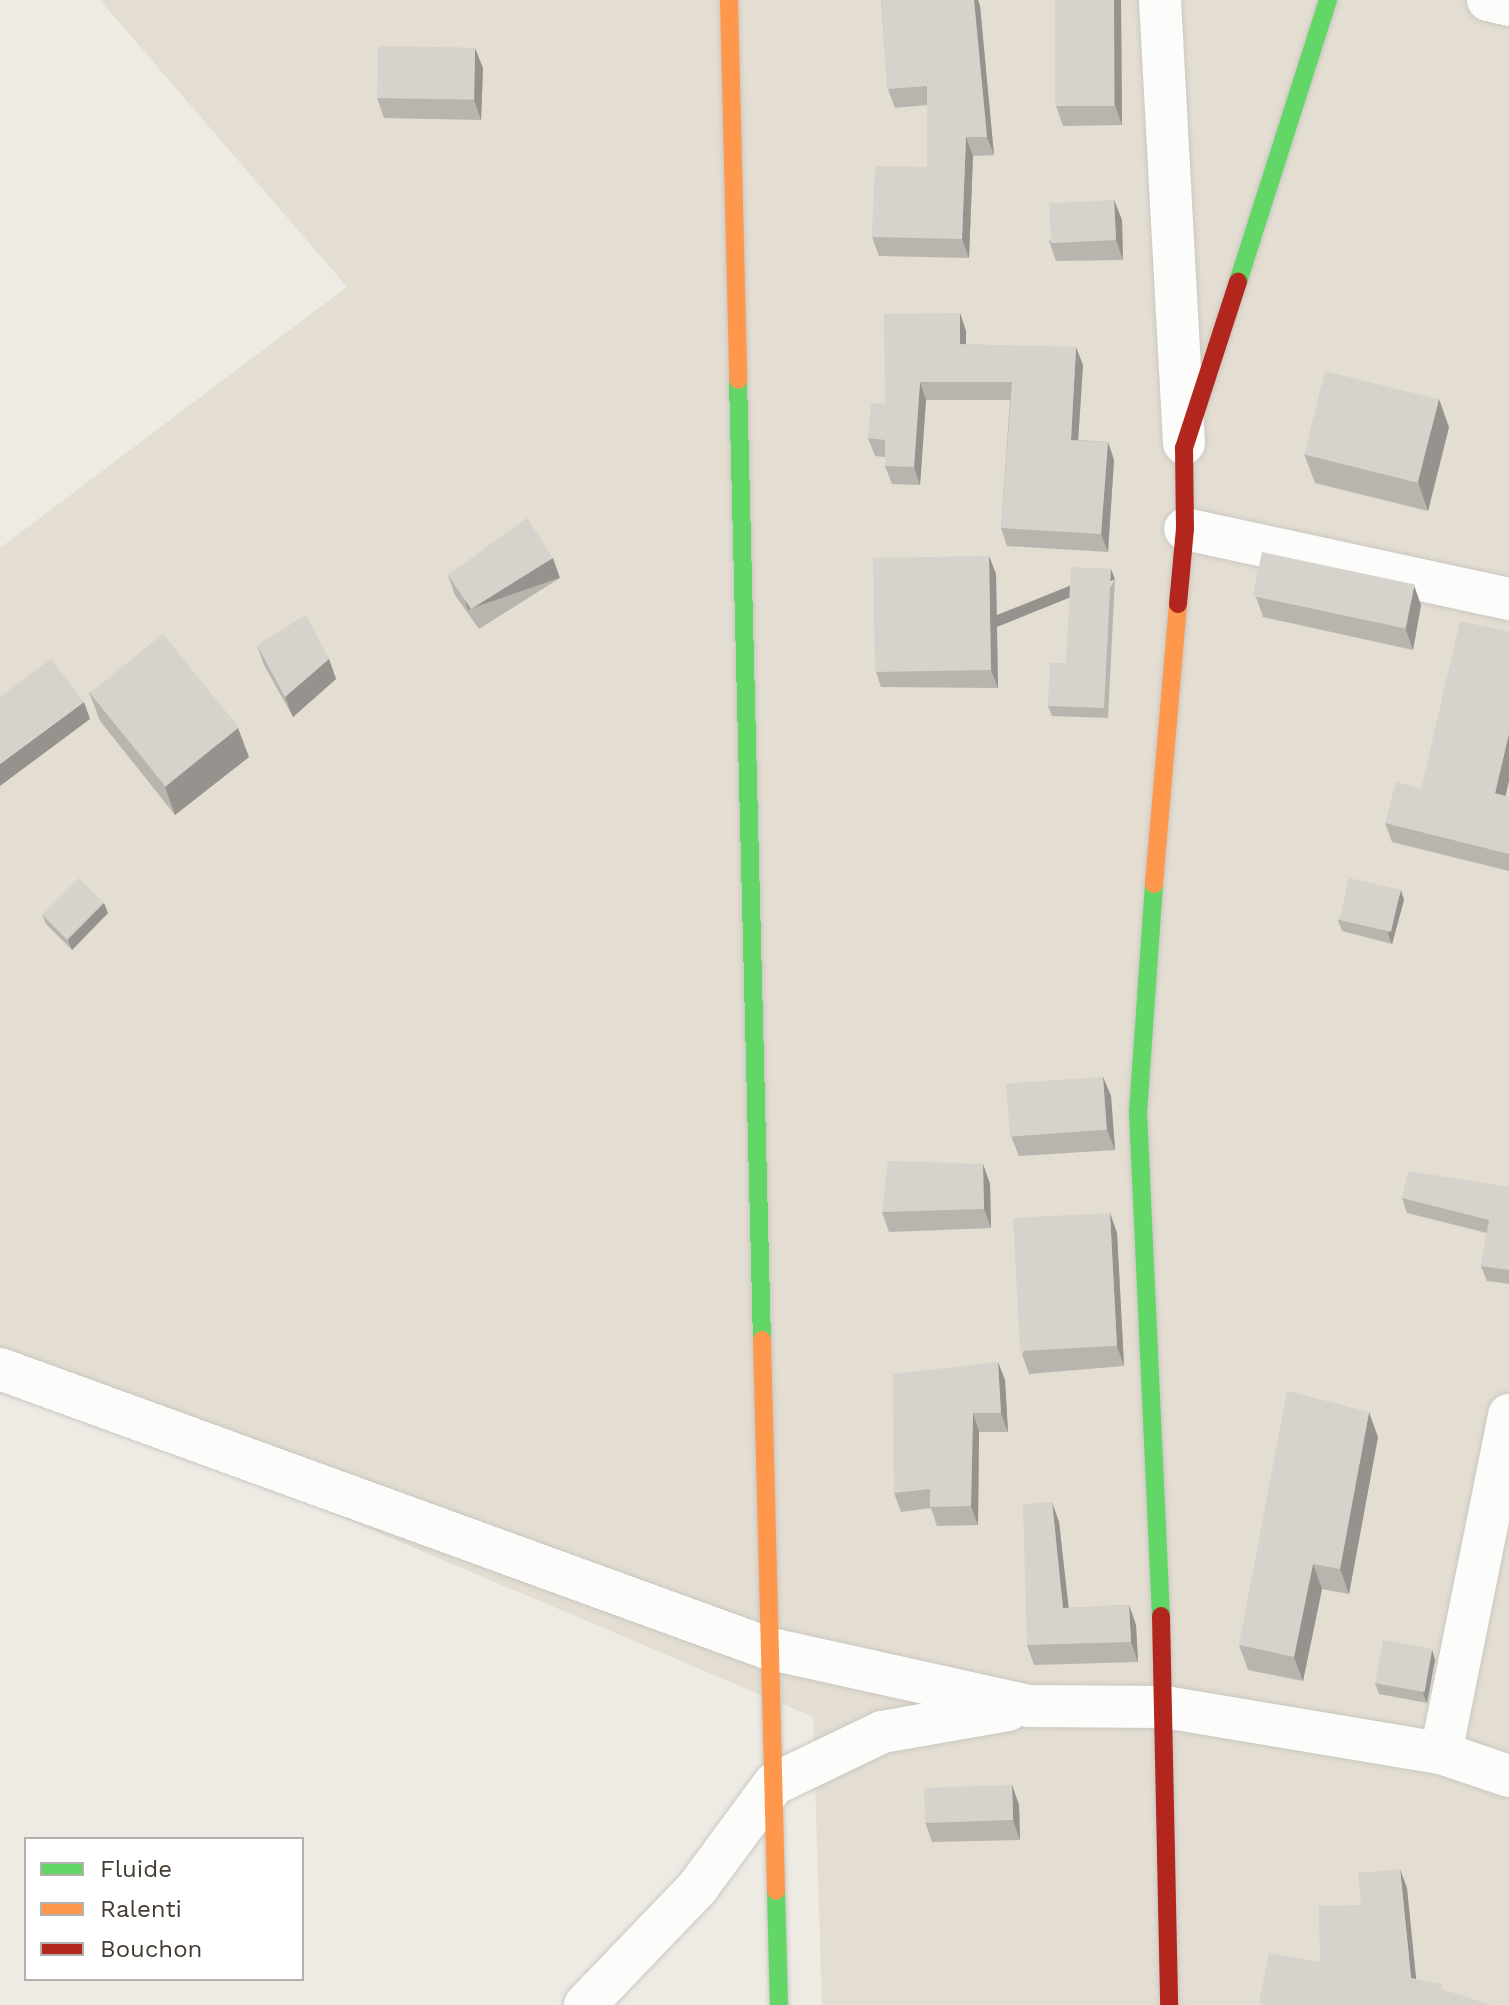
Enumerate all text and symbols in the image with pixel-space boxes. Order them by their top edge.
legend [24,1837,304,1981]
text: Fluide [100,1855,172,1883]
text: Ralenti [100,1895,182,1923]
text: Bouchon [100,1935,202,1963]

